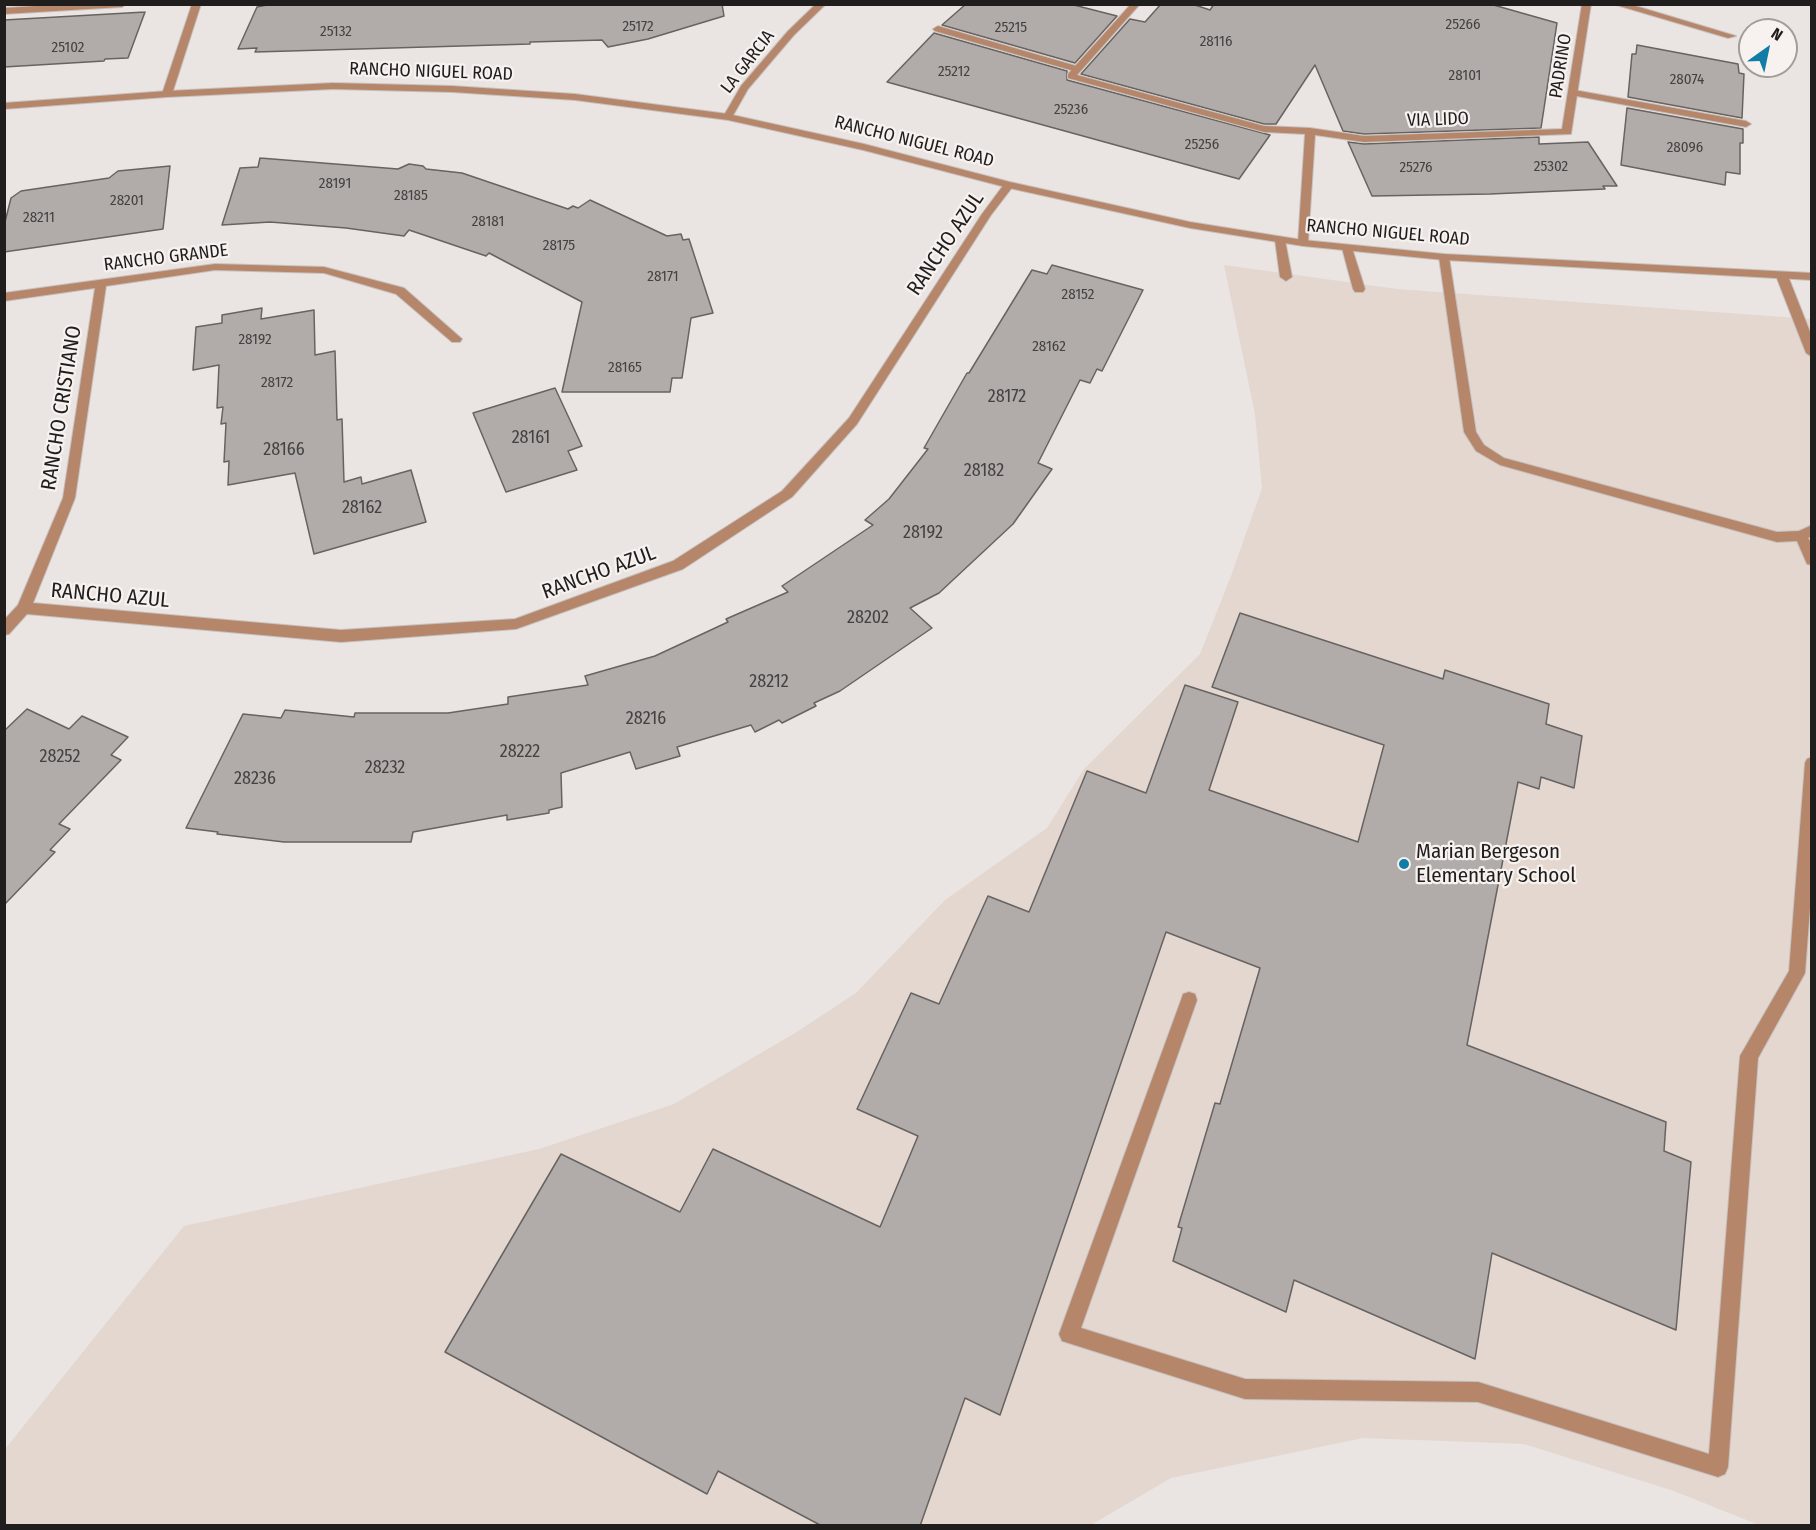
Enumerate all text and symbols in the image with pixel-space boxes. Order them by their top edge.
house number: 25266 [1446,16,1480,34]
house number: 25172 [622,18,654,36]
north arrow [1738,18,1798,78]
house number: 25215 [995,19,1027,37]
house number: 25132 [320,23,352,41]
text: N [1768,24,1786,45]
street label: LA GARCIA [717,26,779,98]
street label: PADRINO [1545,32,1577,100]
house number: 28116 [1200,33,1232,51]
house number: 25102 [52,39,84,57]
street label: RANCHO NIGUEL ROAD [349,58,513,86]
house number: 25212 [938,63,970,81]
house number: 28101 [1449,67,1481,85]
house number: 28074 [1670,71,1704,89]
house number: 25236 [1054,101,1088,119]
street label: VIA LIDO [1407,108,1469,132]
street label: RANCHO NIGUEL ROAD [832,112,996,172]
house number: 25256 [1185,136,1219,154]
house number: 28096 [1667,139,1703,157]
house number: 25302 [1534,158,1568,176]
house number: 25276 [1399,159,1433,177]
house number: 28191 [319,175,351,193]
house number: 28185 [394,187,428,205]
street label: RANCHO AZUL [902,188,990,300]
house number: 28201 [110,192,144,210]
house number: 28211 [23,209,55,227]
house number: 28181 [472,213,504,231]
street label: RANCHO NIGUEL ROAD [1306,215,1470,251]
house number: 28175 [543,237,575,255]
street label: RANCHO GRANDE [103,240,229,276]
house number: 28171 [647,268,679,286]
house number: 28152 [1062,286,1094,304]
street label: RANCHO CRISTIANO [37,324,87,492]
house number: 28192 [238,331,272,349]
house number: 28162 [1032,338,1066,356]
house number: 28165 [608,359,642,377]
house number: 28172 [261,374,293,392]
house number: 28172 [988,386,1026,408]
house number: 28161 [512,427,550,449]
house number: 28166 [263,439,305,461]
house number: 28182 [964,460,1004,482]
house number: 28162 [342,497,382,519]
house number: 28192 [903,522,943,544]
street label: RANCHO AZUL [539,541,659,605]
street label: RANCHO AZUL [50,578,170,614]
house number: 28202 [847,607,889,629]
house number: 28212 [749,671,789,693]
house number: 28216 [626,708,666,730]
house number: 28222 [500,741,540,763]
house number: 28252 [40,746,80,768]
house number: 28232 [365,757,405,779]
house number: 28236 [234,768,276,790]
place label: Marian Bergeson Elementary School [1416,839,1576,889]
marker: Marian Bergeson Elementary School [1397,857,1411,871]

